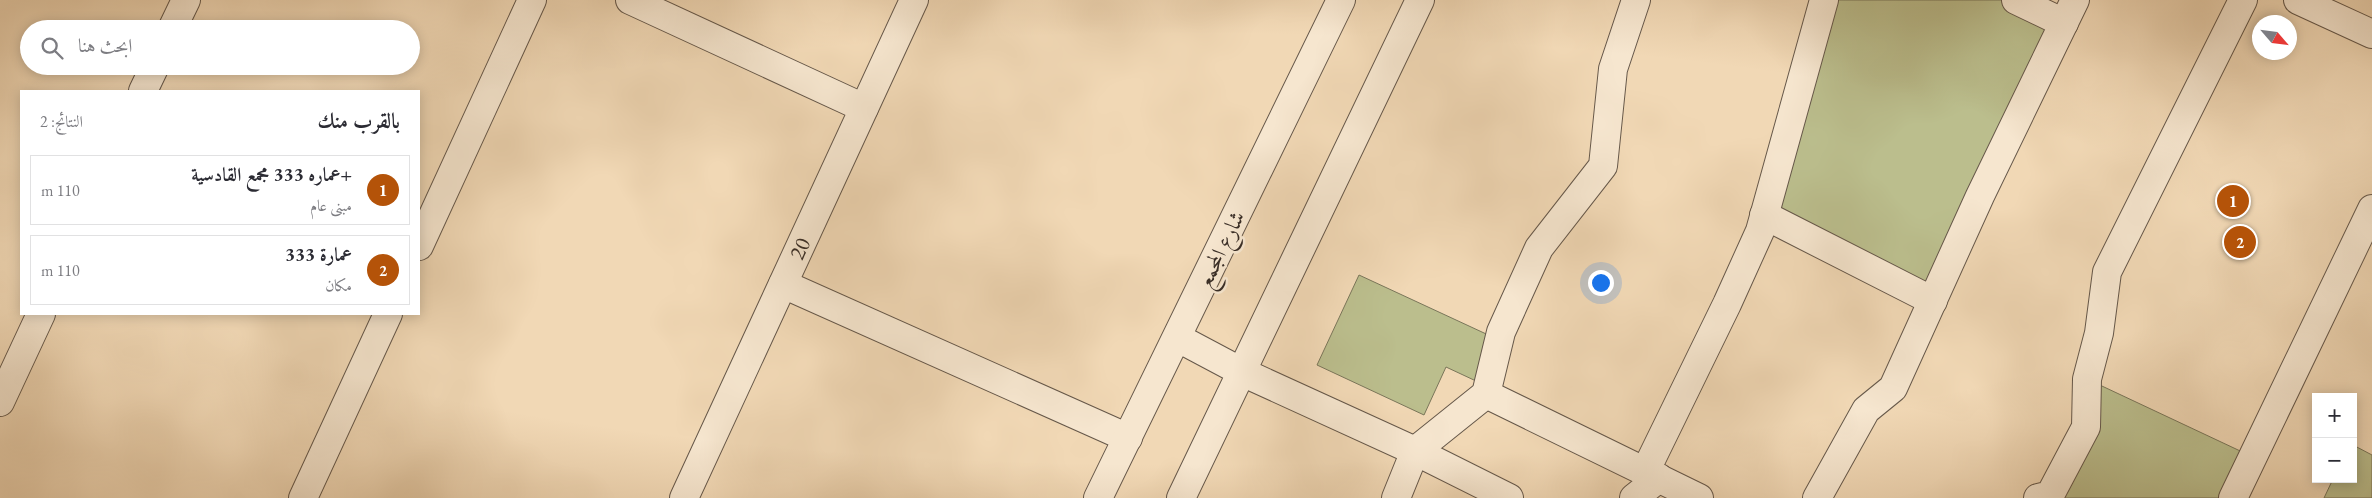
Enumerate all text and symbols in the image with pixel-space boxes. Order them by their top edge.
north arrow [2252,15,2297,60]
search box [20,20,420,75]
text: ابحث هنا [78,33,132,58]
icon: search [38,34,66,62]
text: بالقرب منك [317,107,400,134]
text: النتائج: 2 [40,111,83,132]
text: +عماره 333 مجمع القادسية [191,162,352,187]
text: 110 m [41,180,80,201]
text: 1 [379,180,387,201]
pin: 1 [2217,182,2249,220]
text: مبنى عام [310,195,352,216]
street label: شارع المجمع [1189,206,1256,295]
pin: 2 [2224,223,2256,261]
street label: 20 [782,232,818,264]
text: عمارة 333 [285,242,352,267]
text: 110 m [41,260,80,281]
text: 2 [379,260,387,281]
your location [1588,270,1614,296]
text: مكان [325,275,352,296]
map controls [2312,393,2357,483]
button: + [2312,393,2357,438]
button: − [2312,438,2357,483]

